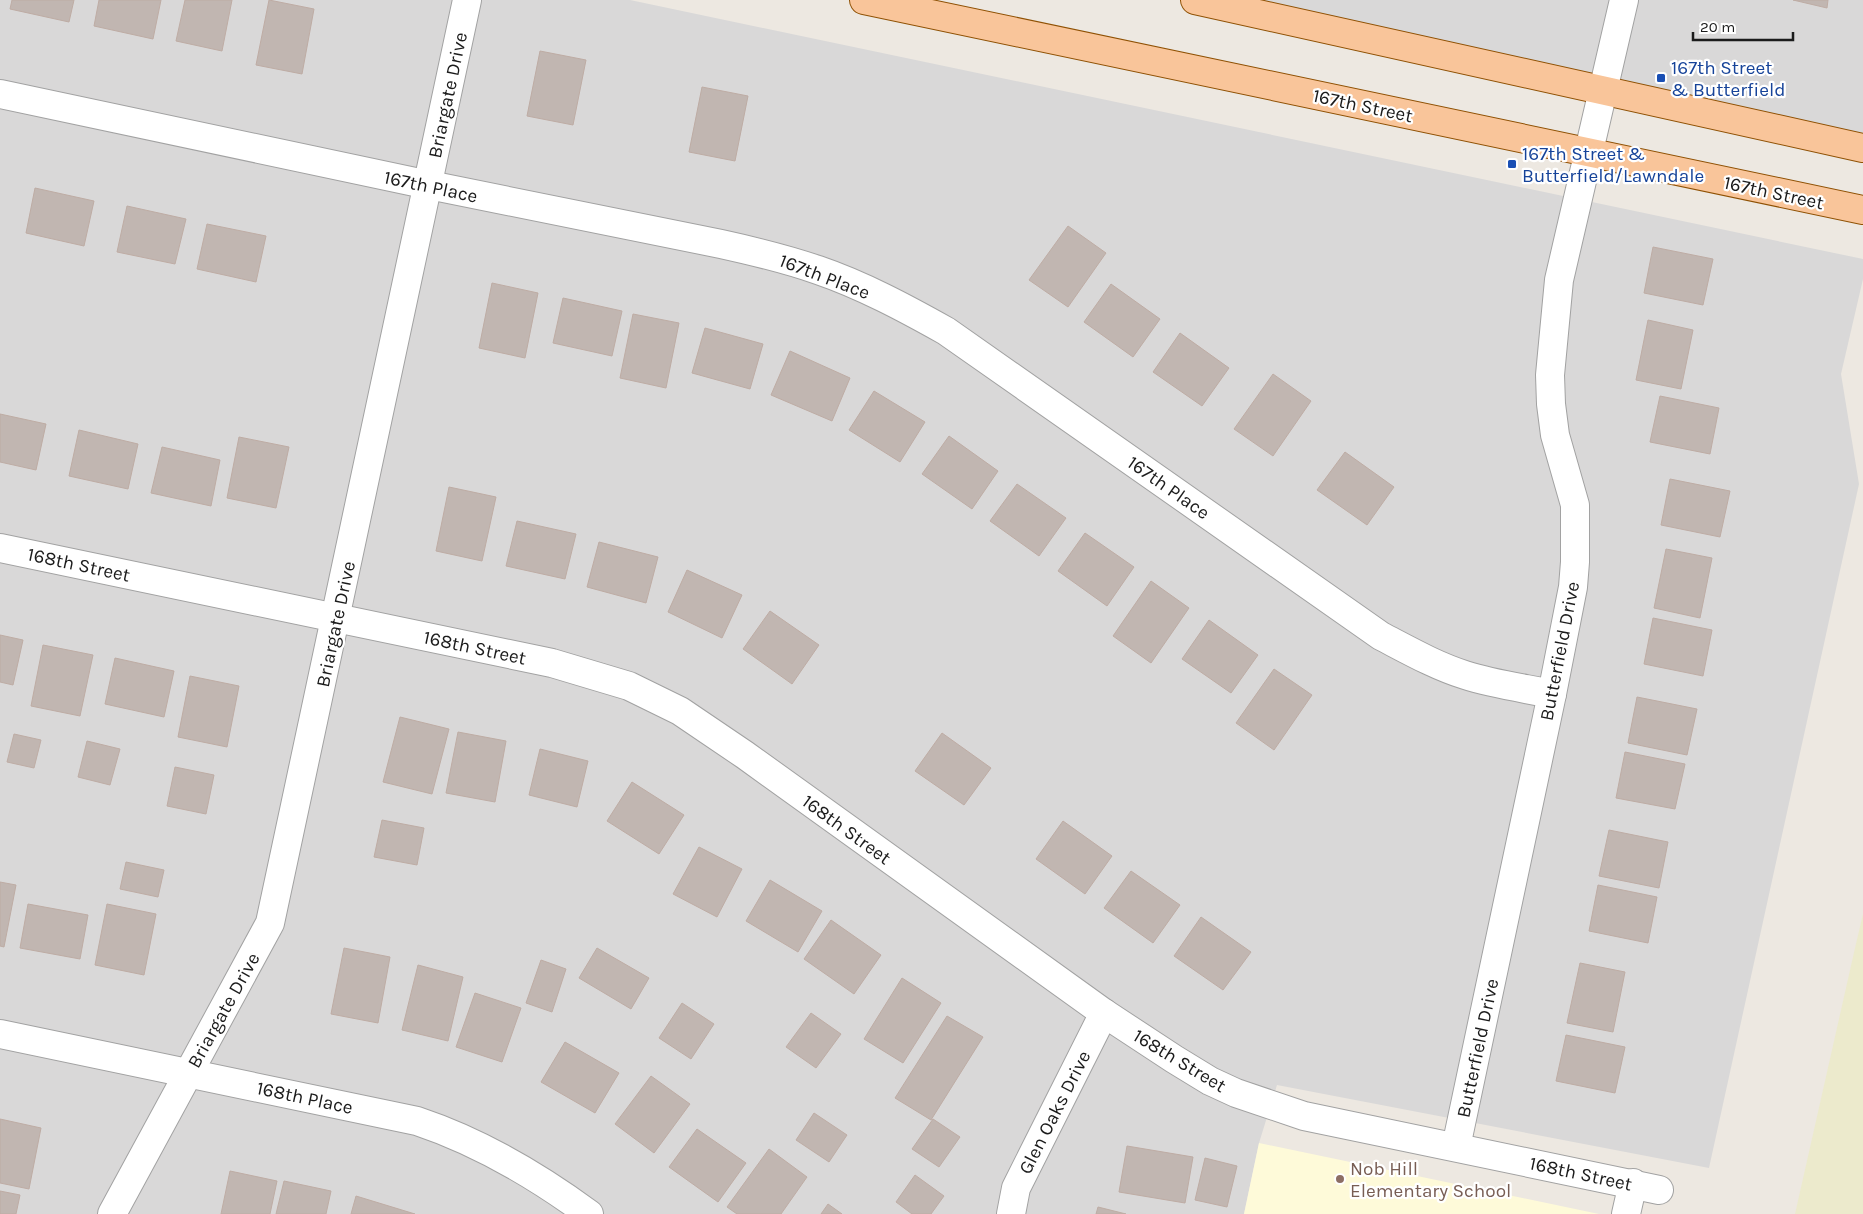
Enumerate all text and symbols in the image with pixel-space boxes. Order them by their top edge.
scale bar [1693,10,1793,42]
text: 20 m [1700,18,1735,36]
street label: Briargate Drive [424,30,472,160]
place label: 167th Street & Butterfield [1671,57,1786,101]
marker: 167th Street & Butterfield [1655,72,1667,84]
street label: 167th Street [1311,85,1415,127]
place label: 167th Street & Butterfield/Lawndale [1522,143,1704,187]
marker: 167th Street & Butterfield/Lawndale [1506,158,1518,170]
street label: 167th Place [382,166,480,208]
street label: 167th Street [1722,172,1826,214]
street label: 167th Place [776,250,873,304]
street label: 167th Place [1123,452,1214,524]
street label: 168th Street [26,543,132,587]
street label: Briargate Drive [312,559,360,689]
street label: Butterfield Drive [1536,580,1584,723]
street label: 168th Street [422,626,528,670]
street label: 168th Street [798,790,895,869]
street label: Briargate Drive [183,949,265,1072]
street label: Butterfield Drive [1452,977,1503,1120]
street label: 168th Street [1129,1025,1230,1097]
street label: Glen Oaks Drive [1014,1047,1095,1178]
street label: 168th Place [255,1077,355,1119]
street label: 168th Street [1528,1152,1634,1196]
place label: Nob Hill Elementary School [1350,1158,1511,1202]
marker: Nob Hill Elementary School [1334,1173,1346,1185]

